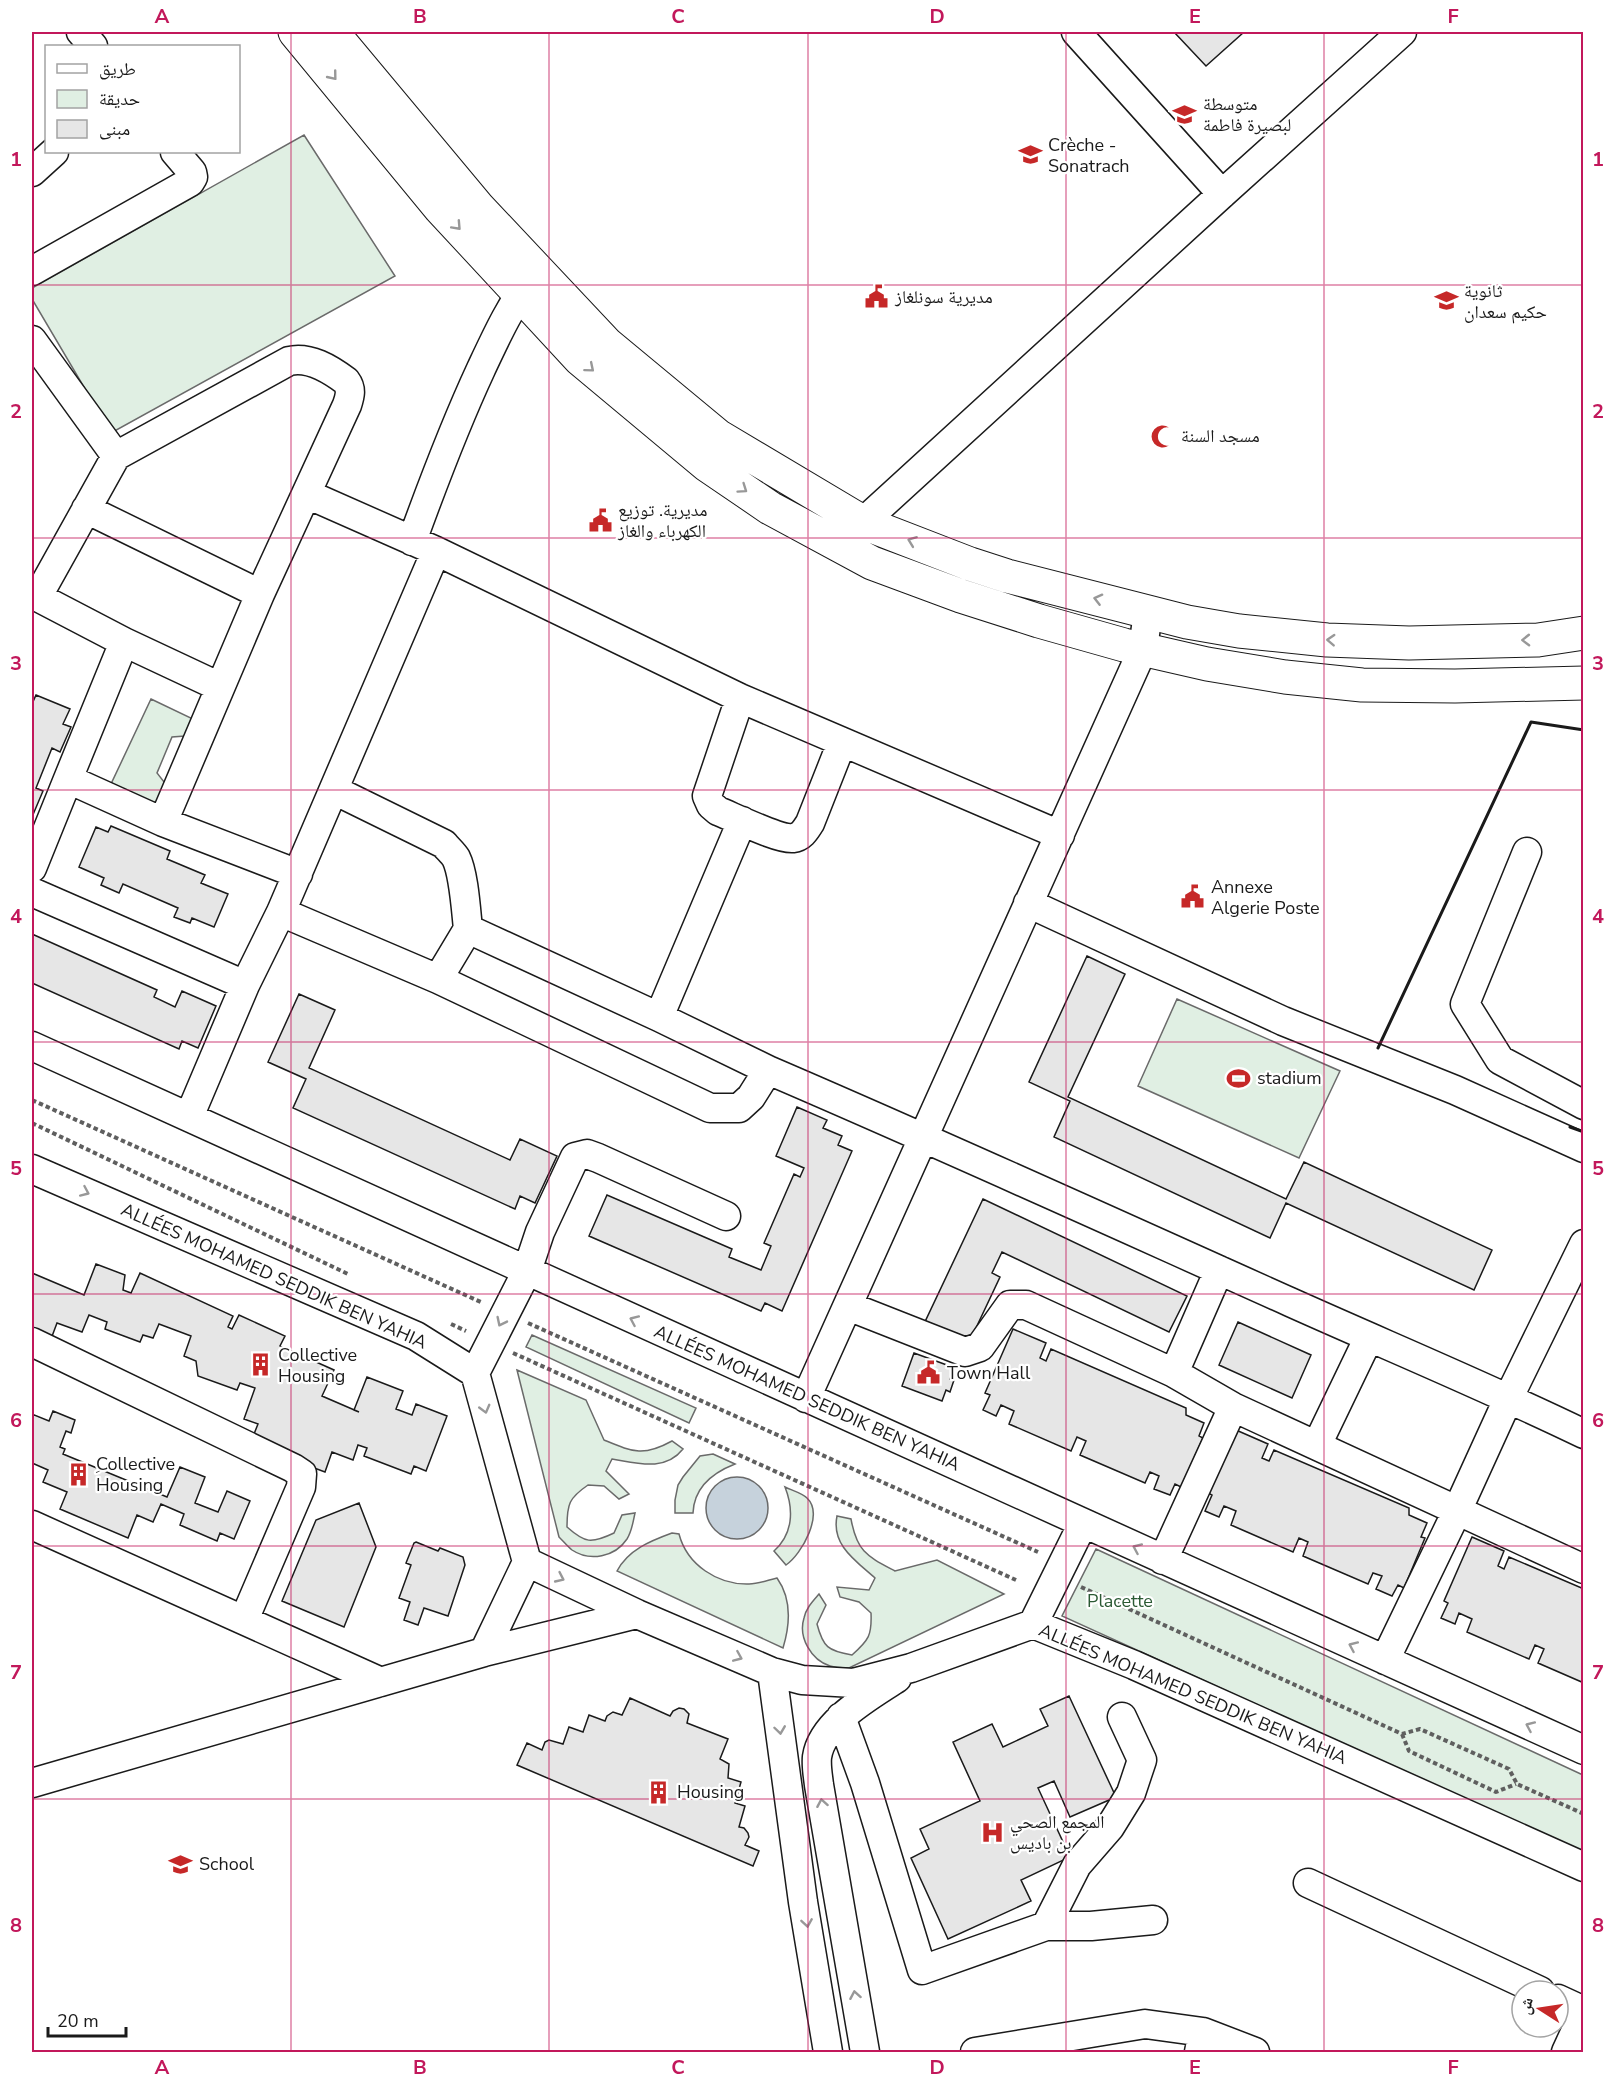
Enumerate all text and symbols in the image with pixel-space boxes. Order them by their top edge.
text: A [155,3,170,30]
text: B [413,3,427,30]
text: C [671,3,685,30]
text: D [929,3,945,30]
text: E [1189,3,1201,30]
text: F [1447,3,1459,30]
legend [45,45,240,153]
text: طريق [99,57,136,81]
one-way arrow [325,69,336,80]
text: حديقة [99,87,140,111]
place label: متوسطة لبصيرة فاطمة [1203,92,1291,137]
school or university icon: متوسطة لبصيرة فاطمة [1172,101,1198,127]
text: مبنى [99,117,130,141]
place label: Crèche - Sonatrach [1048,133,1130,178]
school or university icon: Crèche - Sonatrach [1017,142,1043,168]
text: 1 [10,146,22,173]
text: 1 [1592,146,1604,173]
one-way arrow [450,220,461,230]
place label: ثانوية حكيم سعدان [1464,279,1547,324]
public building icon: مديرية سونلغاز [864,284,890,310]
place label: مديرية سونلغاز [894,285,993,309]
school or university icon: ثانوية حكيم سعدان [1433,288,1459,314]
one-way arrow [583,361,594,372]
text: 2 [10,398,22,425]
text: 2 [1592,398,1604,425]
mosque icon: مسجد السنة [1150,423,1176,449]
place label: مسجد السنة [1181,424,1260,448]
one-way arrow [736,482,747,493]
place label: مديرية. توزيع الكهرباء والغاز [617,498,708,543]
public building icon: مديرية. توزيع الكهرباء والغاز [587,507,613,533]
one-way arrow [907,536,918,549]
one-way arrow [1093,594,1104,606]
one-way arrow [1326,634,1335,647]
one-way arrow [1521,634,1530,646]
text: 3 [10,650,22,677]
text: 3 [1592,650,1604,677]
place label: Annexe Algerie Poste [1211,875,1320,920]
public building icon: Annexe Algerie Poste [1180,884,1206,910]
text: 4 [10,903,22,930]
text: 4 [1592,903,1604,930]
sports icon: stadium [1226,1065,1252,1091]
place label: stadium [1257,1066,1322,1090]
text: 5 [10,1155,22,1182]
text: 5 [1592,1155,1604,1182]
one-way arrow [79,1185,90,1197]
street label: ALLÉES MOHAMED SEDDIK BEN YAHIA [117,1197,431,1355]
one-way arrow [496,1315,508,1326]
one-way arrow [630,1315,641,1327]
street label: ALLÉES MOHAMED SEDDIK BEN YAHIA [650,1319,964,1477]
place label: Collective Housing [278,1343,357,1388]
building icon: Collective Housing [247,1352,273,1378]
public building icon: Town Hall [916,1360,942,1386]
place label: Town Hall [947,1361,1031,1385]
one-way arrow [477,1404,490,1414]
text: 6 [10,1407,22,1434]
text: 6 [1592,1407,1604,1434]
place label: ِCollective Housing [96,1452,175,1497]
building icon: ِCollective Housing [65,1461,91,1487]
one-way arrow [1132,1543,1143,1555]
one-way arrow [553,1570,564,1582]
park label: Placette [1087,1589,1153,1613]
street label: ALLÉES MOHAMED SEDDIK BEN YAHIA [1035,1618,1351,1770]
one-way arrow [1348,1641,1359,1653]
one-way arrow [732,1650,743,1662]
text: 7 [10,1659,22,1686]
text: 7 [1592,1659,1604,1686]
one-way arrow [1526,1721,1537,1733]
one-way arrow [774,1725,786,1734]
building icon: Housing [646,1779,672,1805]
place label: Housing [677,1780,744,1804]
one-way arrow [816,1798,829,1808]
place label: المجمع الصحي بن باديس [1010,1810,1105,1855]
hospital icon: المجمع الصحي بن باديس [979,1819,1005,1845]
school or university icon: School [168,1851,194,1877]
place label: School [199,1852,255,1876]
text: 8 [10,1912,22,1939]
text: 8 [1592,1912,1604,1939]
one-way arrow [800,1917,813,1927]
north arrow [1510,1979,1570,2039]
one-way arrow [849,1990,862,2000]
text: ش [1514,1995,1539,2017]
scale bar [48,2000,126,2038]
text: 20 m [57,2009,99,2033]
text: A [155,2054,170,2081]
text: B [413,2054,427,2081]
text: C [671,2054,685,2081]
text: D [929,2054,945,2081]
text: E [1189,2054,1201,2081]
text: F [1447,2054,1459,2081]

